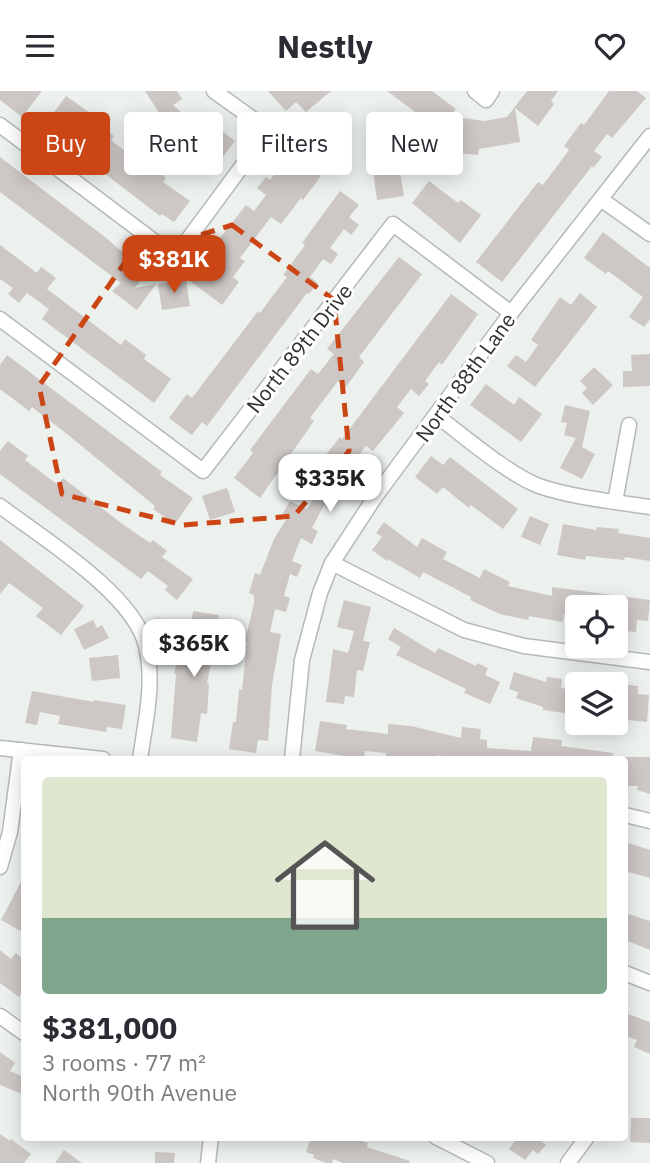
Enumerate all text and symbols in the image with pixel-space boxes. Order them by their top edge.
text: Nestly [277,25,373,67]
icon: menu [21,27,59,65]
icon: heart [591,27,629,65]
chip: Buy [21,112,110,175]
chip: Rent [124,112,223,175]
chip: Filters [237,112,352,175]
chip: New [366,112,463,175]
pin: $381K [125,235,223,295]
text: $381K [138,243,210,273]
street label: North 89th Drive [240,278,358,418]
street label: North 88th Lane [409,307,521,447]
pin: $335K [281,455,379,514]
text: $335K [294,462,366,492]
map controls [565,595,628,735]
button: locate [565,595,628,658]
pin: $365K [145,619,243,679]
text: $365K [158,627,230,657]
button: layers [565,672,628,735]
icon: home [262,822,388,948]
text: $381,000 [42,1008,177,1047]
text: 3 rooms · 77 m² [42,1047,206,1077]
text: North 90th Avenue [42,1077,237,1107]

